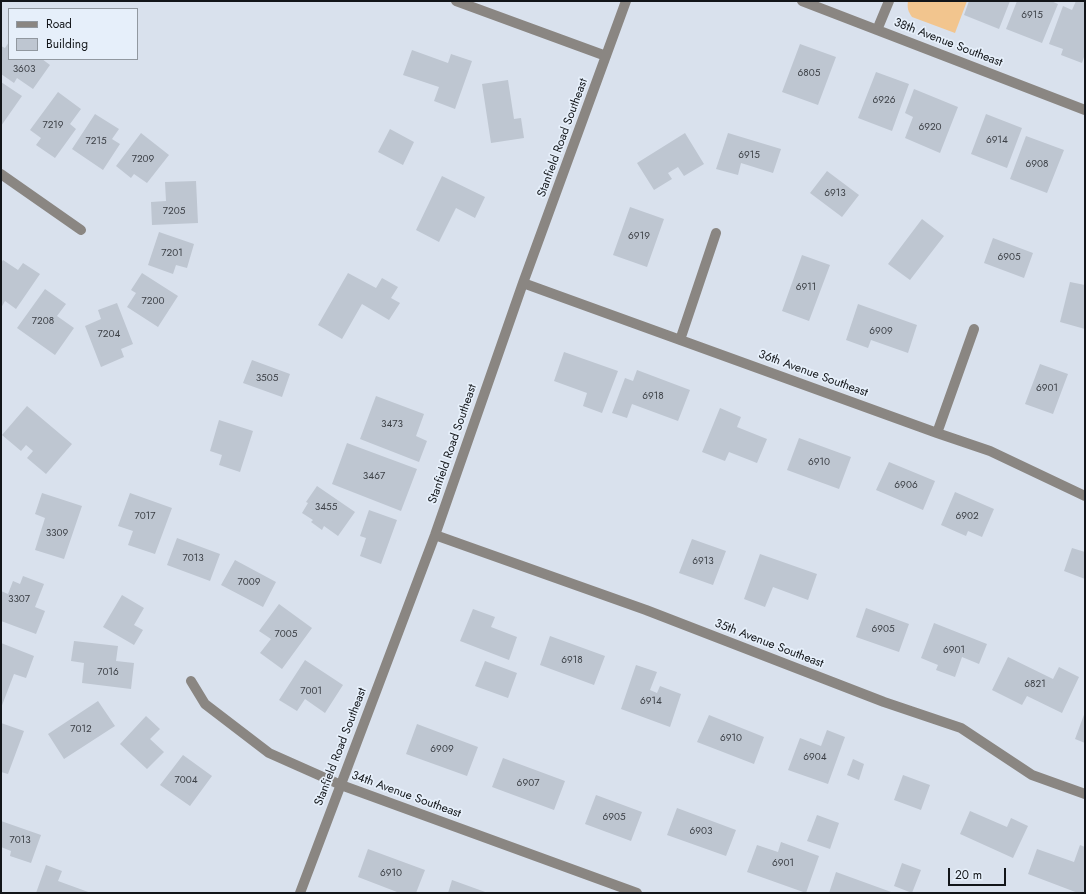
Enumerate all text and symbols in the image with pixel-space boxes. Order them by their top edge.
legend [8,8,138,60]
house number: 6915 [1021,10,1043,22]
text: Road [46,15,72,33]
street label: 38th Avenue Southeast [892,16,1004,70]
text: Building [46,35,88,53]
house number: 3603 [13,64,35,76]
house number: 6805 [798,68,820,80]
street label: Stanfield Road Southeast [535,77,591,199]
house number: 6926 [873,95,895,107]
house number: 7219 [42,120,64,132]
house number: 6920 [918,122,942,134]
house number: 6914 [986,135,1008,147]
house number: 7215 [85,136,107,148]
house number: 6915 [738,150,760,162]
house number: 7209 [132,154,154,166]
house number: 6908 [1026,159,1048,171]
house number: 6913 [824,188,846,200]
house number: 7205 [163,206,185,218]
house number: 6919 [628,231,650,243]
house number: 7201 [161,248,183,260]
house number: 6905 [997,252,1021,264]
house number: 6911 [796,282,816,294]
house number: 7200 [142,296,164,308]
house number: 7208 [32,316,54,328]
house number: 6909 [869,326,893,338]
house number: 7204 [98,329,120,341]
street label: 36th Avenue Southeast [756,347,870,401]
house number: 3505 [256,373,278,385]
street label: Stanfield Road Southeast [426,382,480,506]
house number: 6901 [1036,383,1058,395]
house number: 6918 [642,391,664,403]
house number: 3473 [381,419,403,431]
house number: 6910 [808,457,830,469]
house number: 3467 [363,471,385,483]
house number: 6906 [894,480,918,492]
house number: 3455 [315,502,337,514]
house number: 7017 [135,511,155,523]
house number: 6902 [955,511,979,523]
house number: 3309 [46,528,68,540]
house number: 7013 [182,553,204,565]
house number: 6913 [692,556,714,568]
house number: 7009 [237,577,261,589]
house number: 3307 [8,594,30,606]
street label: 35th Avenue Southeast [713,617,825,671]
house number: 6905 [871,624,895,636]
house number: 7005 [275,629,297,641]
house number: 6901 [943,645,965,657]
house number: 6918 [561,655,583,667]
house number: 7016 [97,667,119,679]
house number: 6821 [1024,679,1046,691]
house number: 7001 [300,686,322,698]
street label: Stanfield Road Southeast [312,686,370,808]
house number: 6914 [640,696,662,708]
house number: 7012 [70,724,92,736]
house number: 6910 [720,733,742,745]
house number: 6909 [430,744,454,756]
house number: 6904 [803,752,827,764]
street label: 34th Avenue Southeast [349,768,463,822]
house number: 7004 [174,775,198,787]
house number: 6907 [517,778,539,790]
house number: 6905 [602,812,626,824]
house number: 6903 [690,826,712,838]
house number: 7013 [9,835,31,847]
house number: 6901 [772,858,794,870]
scale bar [950,860,1008,886]
text: 20 m [955,866,982,884]
house number: 6910 [380,868,402,880]

